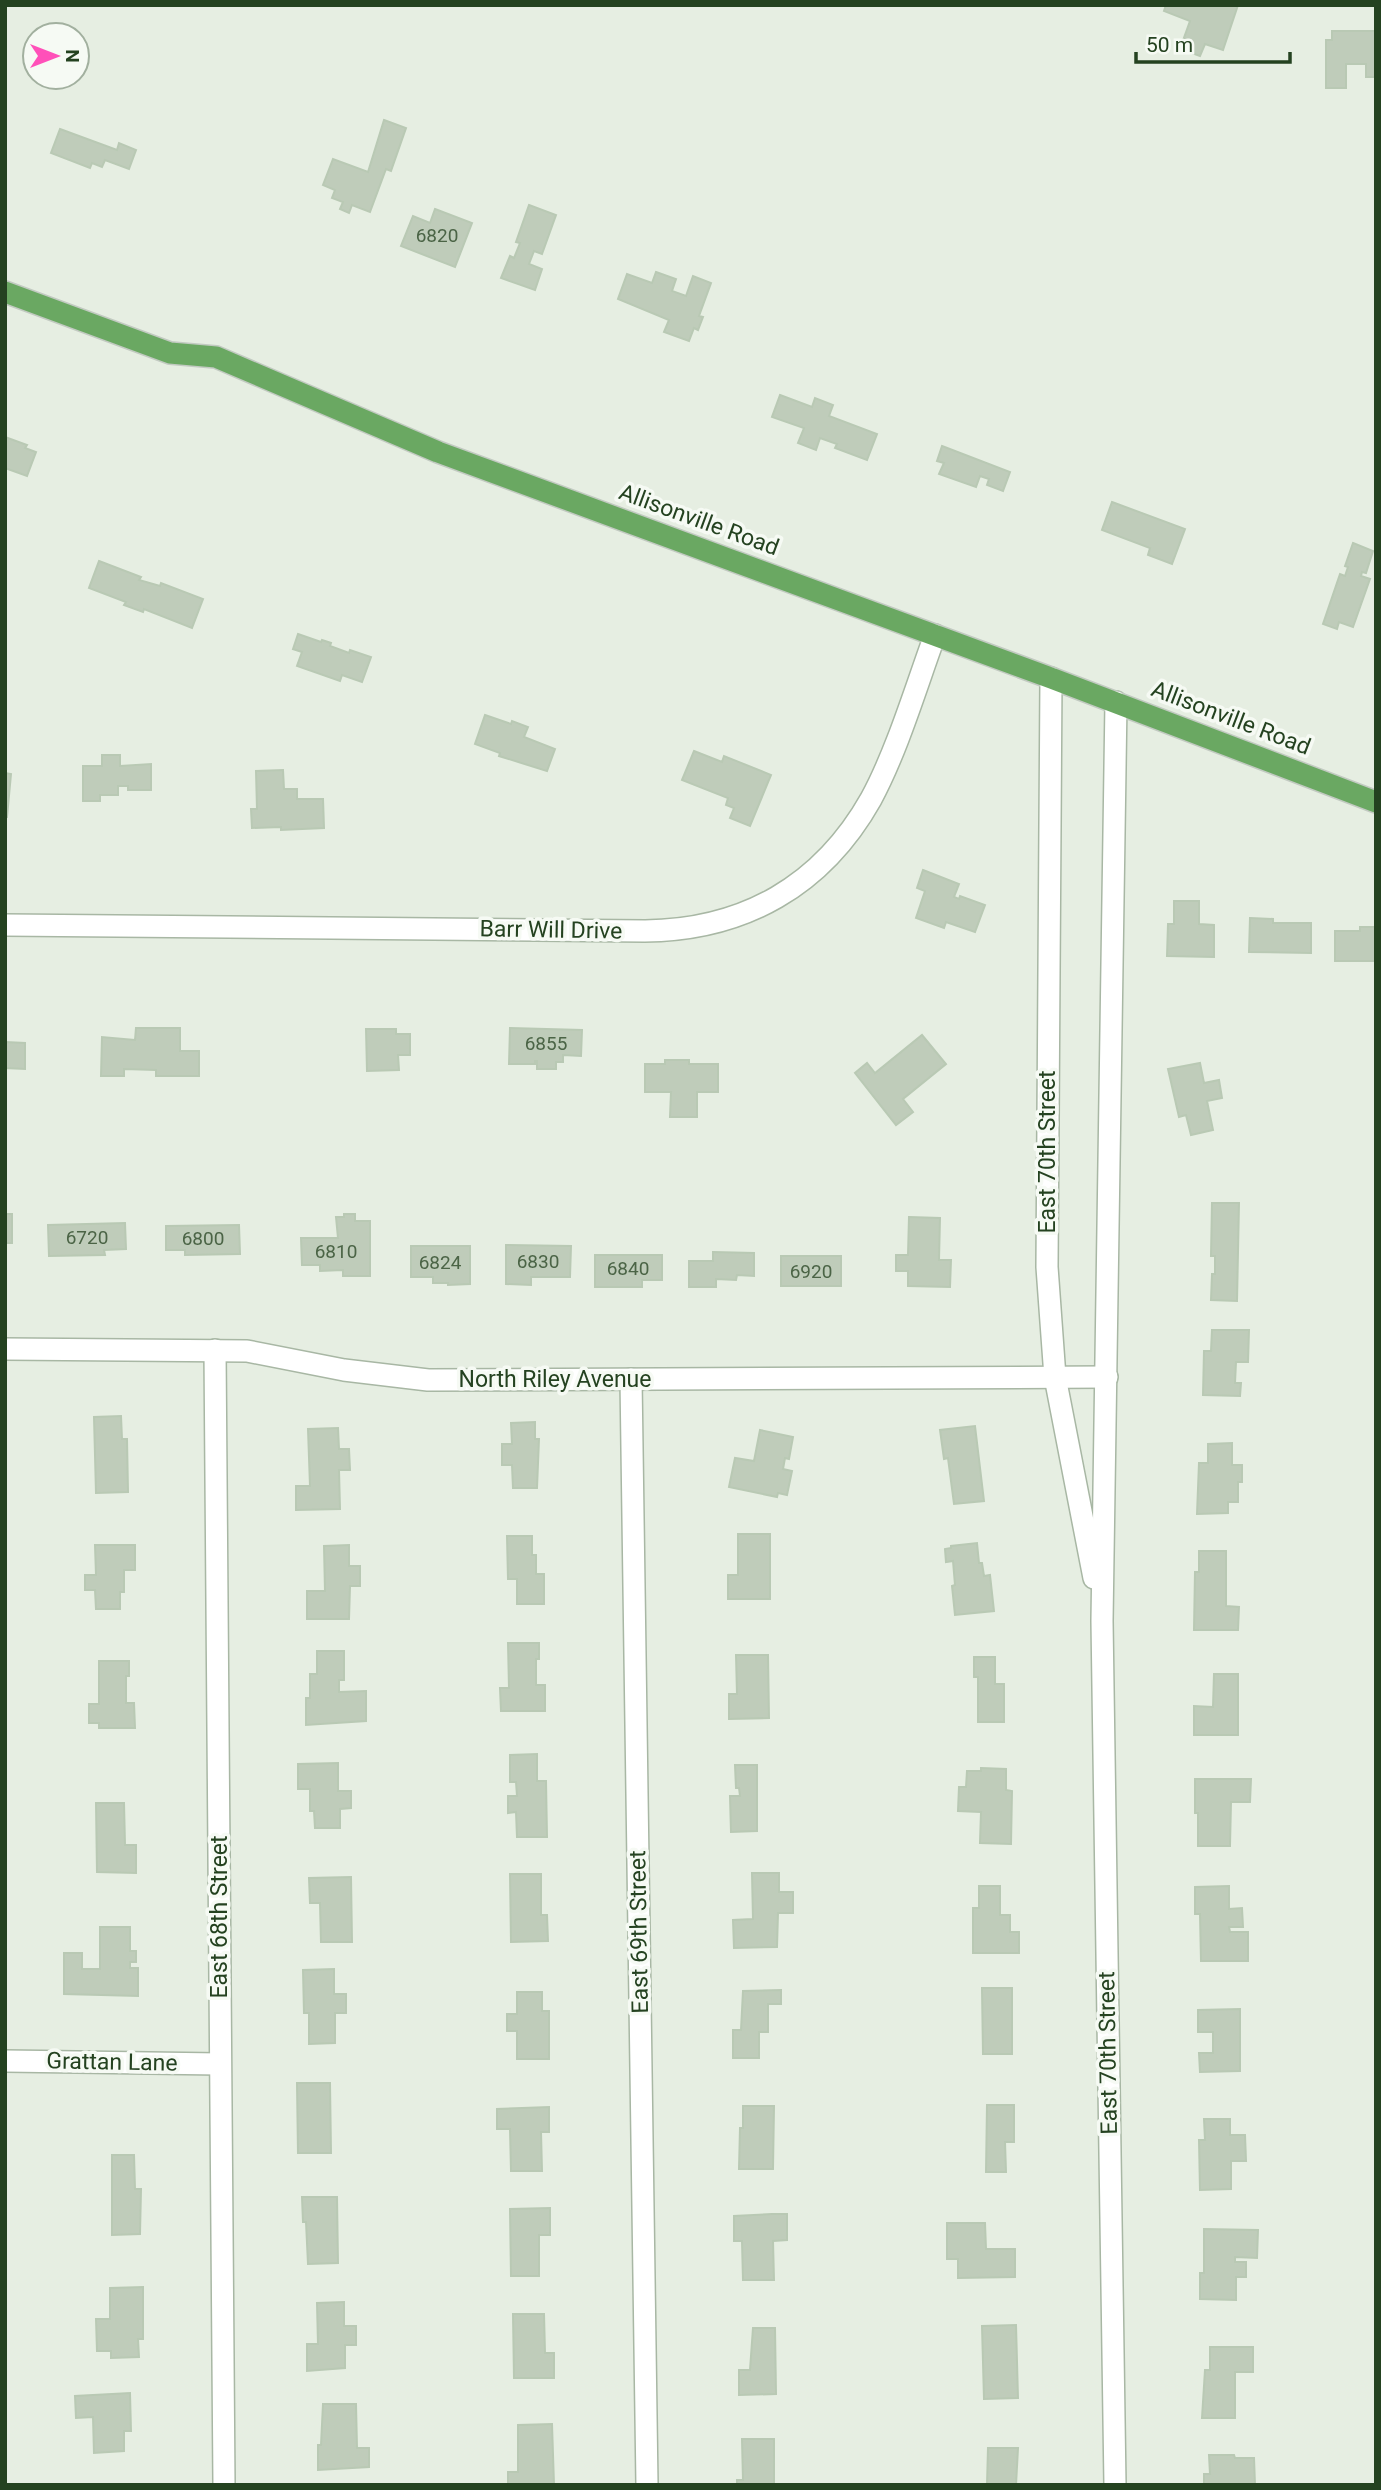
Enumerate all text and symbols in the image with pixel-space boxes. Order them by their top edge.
north arrow [21,21,91,91]
scale bar [1136,21,1290,65]
text: 50 m [1146,33,1193,57]
text: N [61,49,84,63]
house number: 6820 [416,224,458,247]
street label: Allisonville Road [615,479,783,561]
street label: Allisonville Road [1148,675,1314,761]
street label: Barr Will Drive [479,915,623,945]
house number: 6855 [525,1032,567,1055]
street label: East 70th Street [1034,1070,1061,1234]
house number: 6720 [66,1226,108,1249]
house number: 6800 [182,1227,224,1250]
house number: 6810 [315,1240,357,1263]
house number: 6830 [517,1250,559,1273]
house number: 6824 [419,1251,462,1274]
house number: 6840 [607,1257,649,1280]
house number: 6920 [790,1260,832,1283]
street label: North Riley Avenue [459,1366,651,1393]
street label: East 68th Street [206,1835,233,1999]
street label: East 69th Street [624,1850,654,2014]
street label: East 70th Street [1093,1971,1123,2135]
street label: Grattan Lane [46,2047,178,2077]

